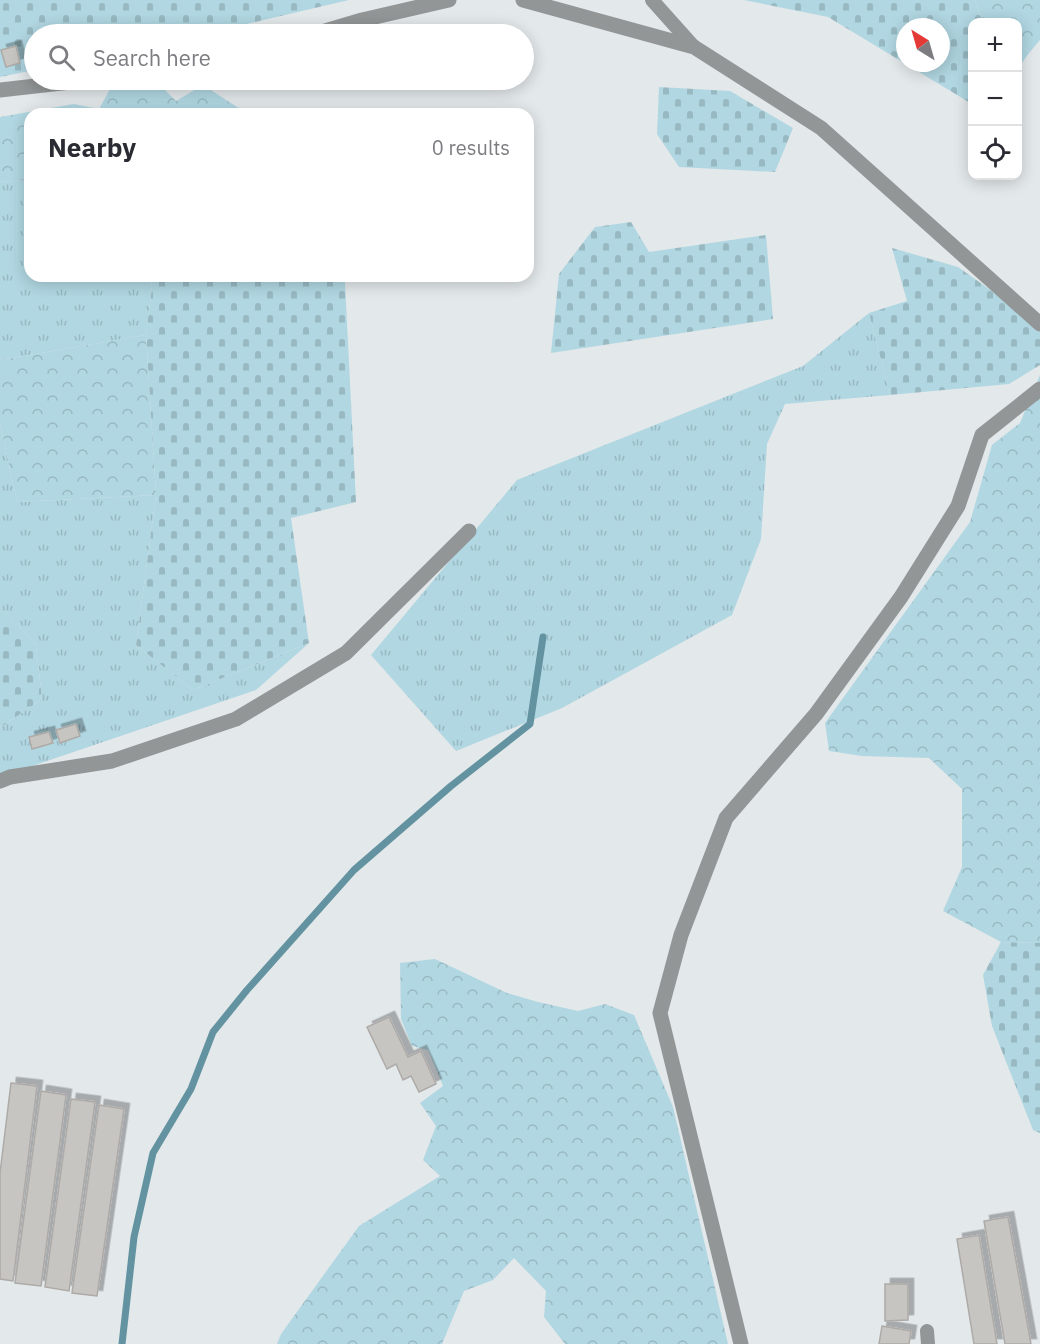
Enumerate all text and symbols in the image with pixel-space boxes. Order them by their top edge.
north arrow [896,18,950,72]
map controls [968,18,1022,180]
button: + [968,18,1022,72]
search box [24,24,534,90]
icon: search [45,41,78,74]
text: Search here [93,43,211,72]
button: − [968,72,1022,126]
button: locate [968,126,1022,180]
text: Nearby [48,130,136,164]
text: 0 results [432,134,510,161]

